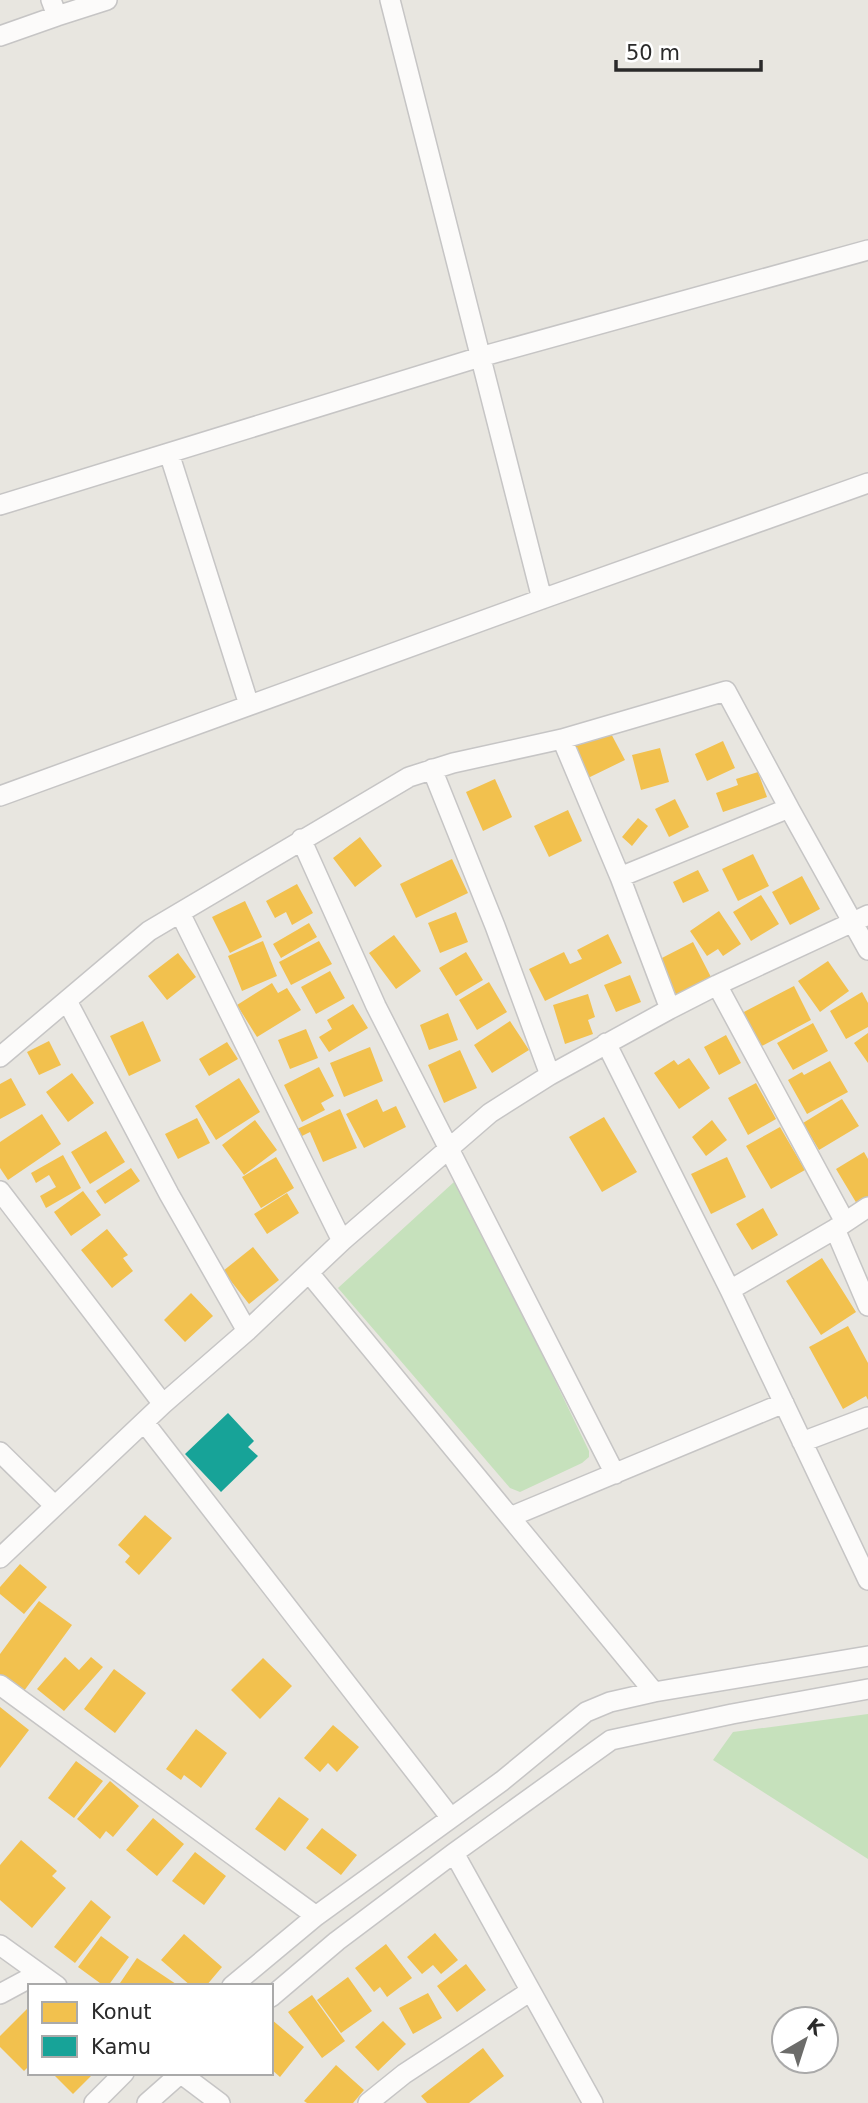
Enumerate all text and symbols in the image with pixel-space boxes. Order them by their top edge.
scale bar [616,28,761,72]
text: 50 m [626,41,680,65]
legend [28,1984,273,2075]
text: Konut [91,2000,151,2024]
north arrow [770,2005,840,2075]
text: K [803,2014,829,2041]
text: Kamu [91,2035,151,2059]

